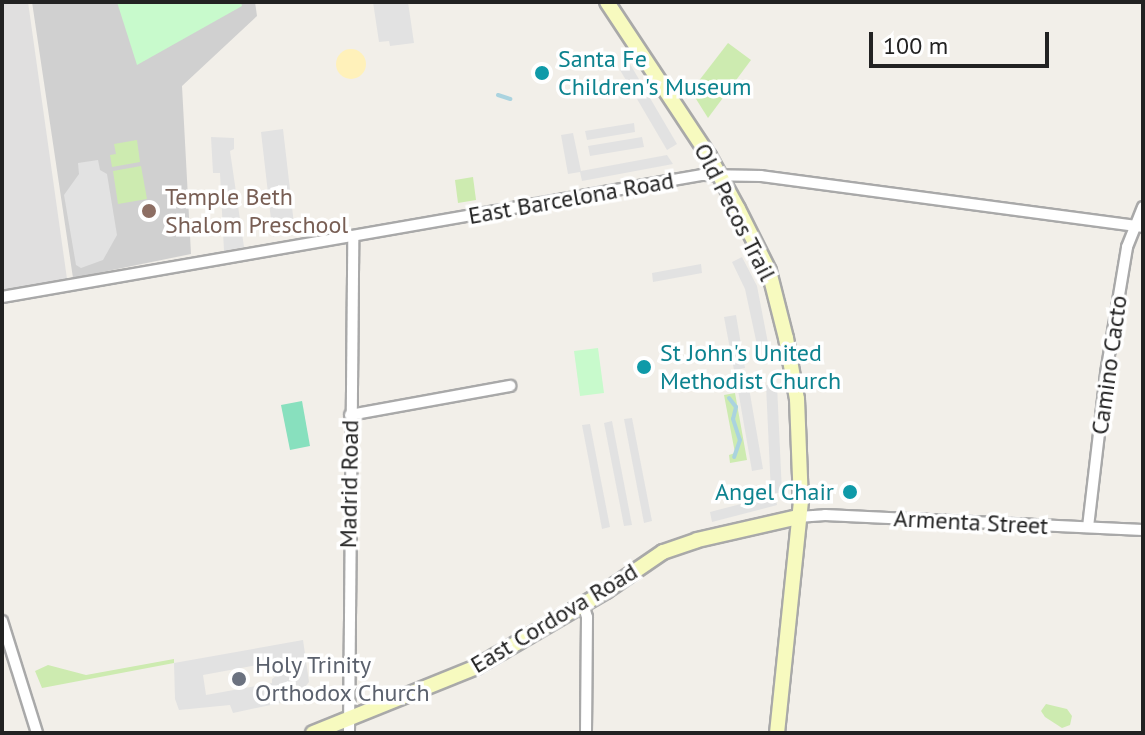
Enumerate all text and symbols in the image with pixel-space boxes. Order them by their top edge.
scale bar [873,16,1053,66]
text: 100 m [883,30,948,61]
place label: Santa Fe Children's Museum [558,45,752,101]
marker: Santa Fe Children's Museum [533,64,551,82]
street label: Old Pecos Trail [688,138,782,286]
street label: East Barcelona Road [466,166,676,230]
place label: Temple Beth Shalom Preschool [165,183,348,239]
marker: Temple Beth Shalom Preschool [140,202,158,220]
street label: Camino Cacto [1085,294,1133,436]
place label: St John's United Methodist Church [660,339,841,395]
marker: St John's United Methodist Church [635,358,653,376]
street label: Madrid Road [333,419,365,549]
place label: Angel Chair [715,478,834,506]
marker: Angel Chair [841,483,859,501]
street label: Armenta Street [893,504,1049,540]
street label: East Cordova Road [465,557,643,679]
place label: Holy Trinity Orthodox Church [255,651,430,707]
marker: Holy Trinity Orthodox Church [230,670,248,688]

